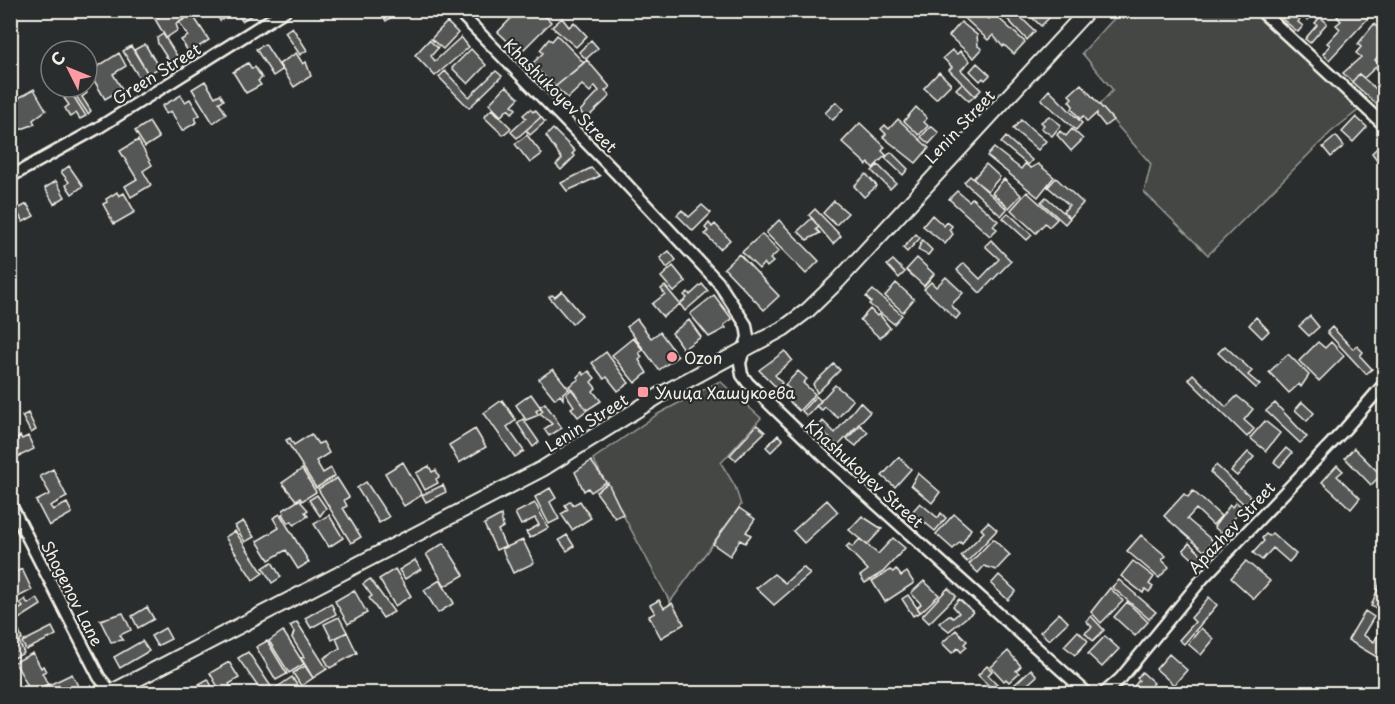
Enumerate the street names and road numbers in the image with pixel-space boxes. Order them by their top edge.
street label: Khashukoyev Street [499,33,624,158]
street label: Green Street [107,36,205,110]
street label: Lenin Street [918,83,1000,168]
street label: Lenin Street [540,387,632,457]
street label: Khashukoyev Street [800,413,930,533]
street label: Apazhev Street [1182,475,1280,578]
street label: Shogenov Lane [36,536,110,650]

